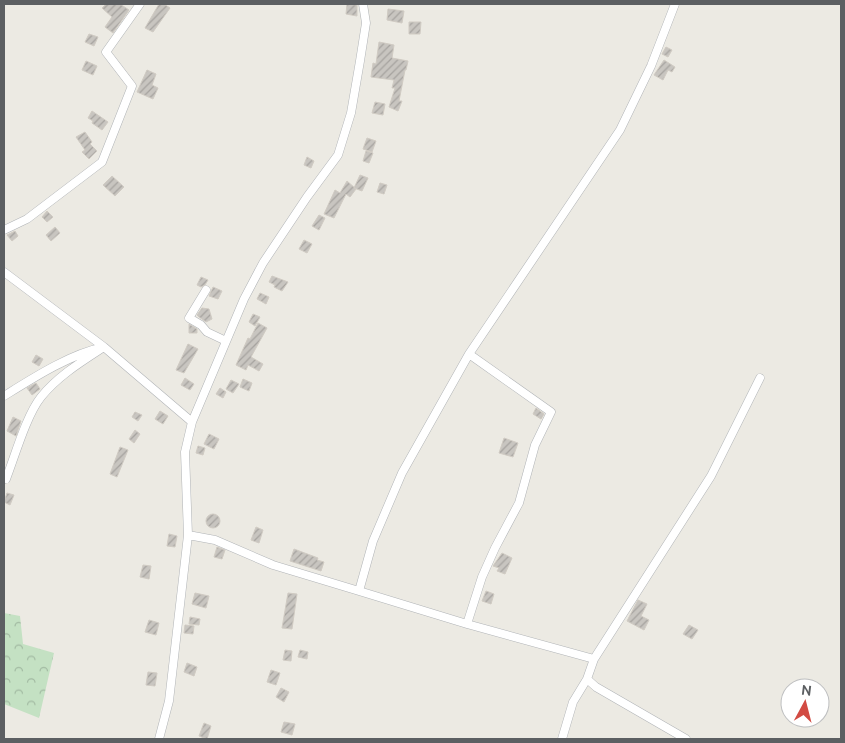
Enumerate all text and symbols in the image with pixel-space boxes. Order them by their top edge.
north arrow [780,678,830,728]
text: N [800,682,813,699]

